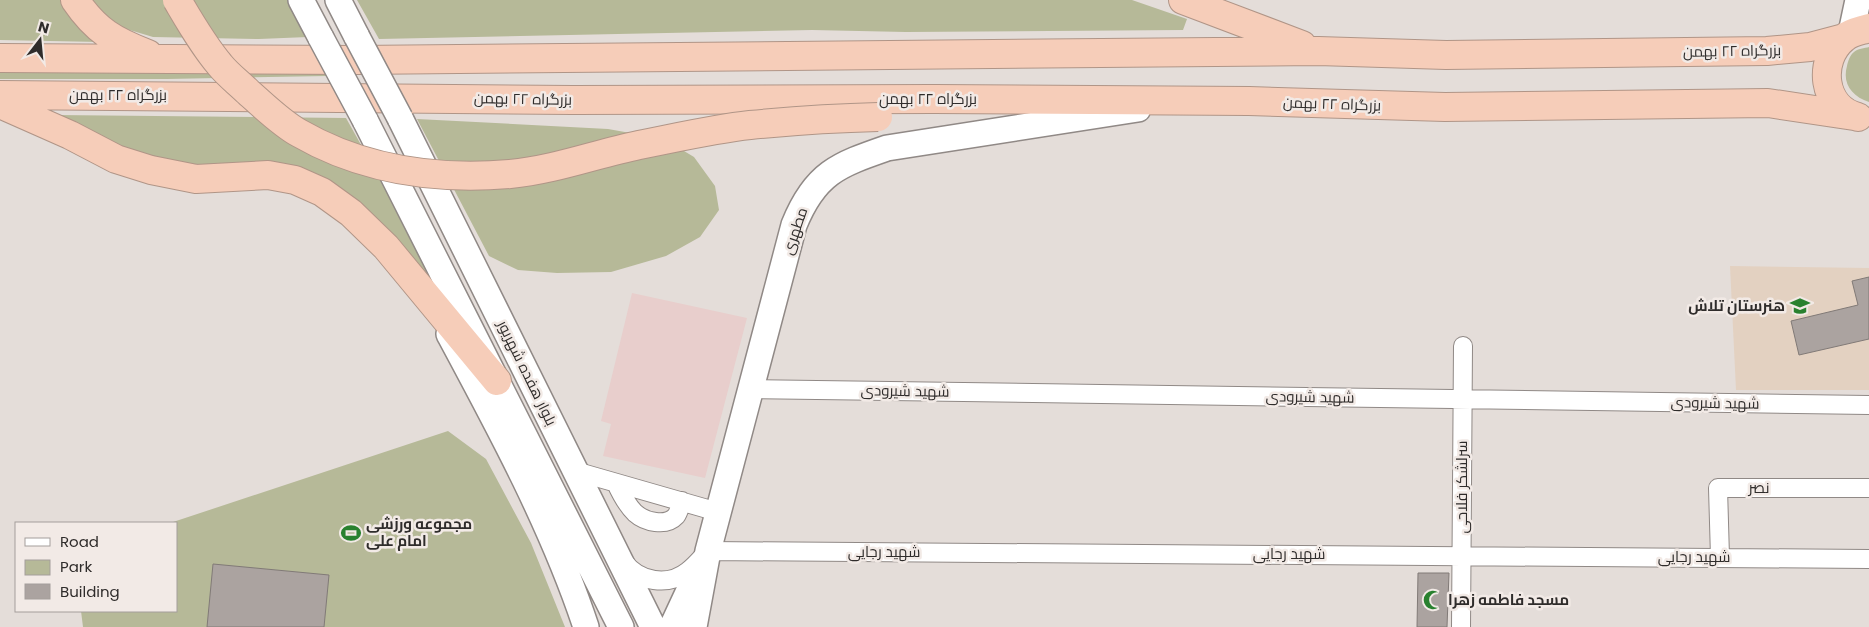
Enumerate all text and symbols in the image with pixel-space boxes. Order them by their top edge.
north arrow [15,15,65,65]
text: N [36,16,51,39]
street label: بزرگراه ۲۲ بهمن [1683,39,1781,62]
street label: بزرگراه ۲۲ بهمن [69,84,167,105]
street label: بزرگراه ۲۲ بهمن [474,87,572,110]
street label: بزرگراه ۲۲ بهمن [879,88,977,109]
street label: بزرگراه ۲۲ بهمن [1283,91,1381,116]
street label: مطهری [777,204,812,257]
place label: هنرستان تلاش [1688,295,1785,316]
school or university icon: هنرستان تلاش [1789,295,1811,317]
street label: بلوار هفده شهریور [492,316,562,429]
street label: شهید شیرودی [860,379,950,402]
street label: شهید شیرودی [1265,385,1355,408]
street label: شهید شیرودی [1670,391,1760,414]
street label: سرلشکر فلاحی [1451,441,1472,533]
street label: نصر [1748,477,1769,498]
place label: مجموعه ورزشی امام علی [366,513,472,551]
legend [15,522,178,612]
sports icon: مجموعه ورزشی امام علی [340,522,362,544]
text: Road [60,531,99,552]
street label: شهید رجایی [848,541,920,562]
street label: شهید رجایی [1253,543,1325,564]
street label: شهید رجایی [1658,546,1730,567]
text: Park [60,556,92,577]
text: Building [60,581,120,602]
mosque icon: مسجد فاطمه زهرا [1422,589,1444,611]
place label: مسجد فاطمه زهرا [1448,589,1569,610]

